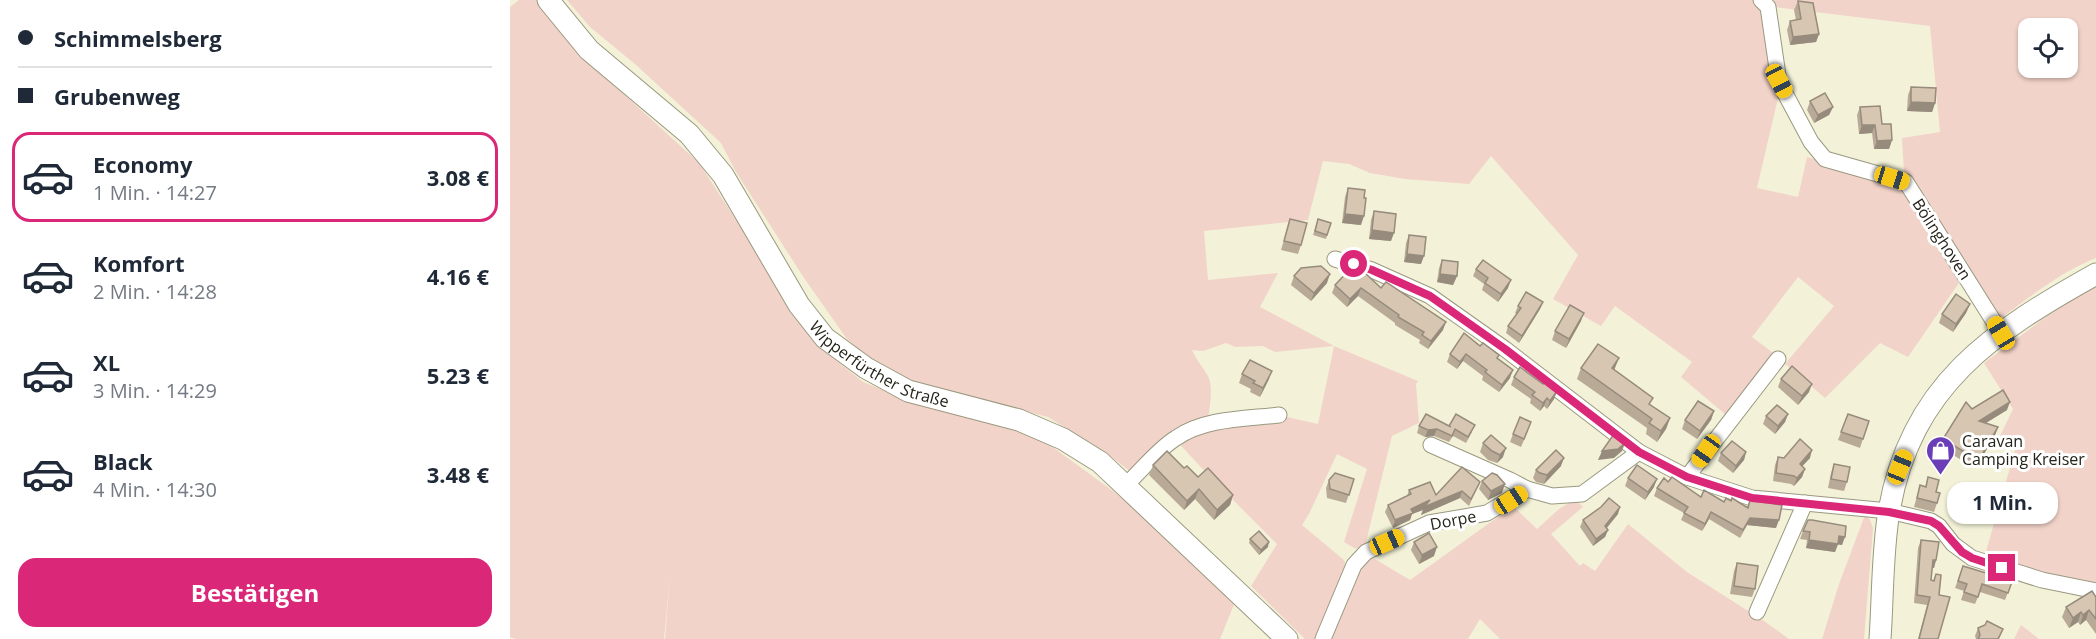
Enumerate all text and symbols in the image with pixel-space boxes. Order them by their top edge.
map controls [2018,18,2078,78]
button: locate [2018,18,2078,78]
text: Schimmelsberg [54,23,222,53]
car [1763,61,1795,101]
text: Grubenweg [54,81,180,111]
text: Economy [93,149,192,179]
icon: car [21,150,75,204]
text: 3.08 € [427,162,489,192]
car [1872,164,1912,192]
text: 1 Min. · 14:27 [93,179,217,206]
street label: Bölinghoven [1908,194,1976,284]
text: Komfort [93,248,185,278]
icon: car [21,249,75,303]
route start [1340,250,1367,277]
text: 4.16 € [427,261,489,291]
text: 2 Min. · 14:28 [93,278,217,305]
car [1984,313,2018,353]
street label: Wipperfürther Straße [805,316,952,412]
text: XL [93,347,120,377]
icon: car [21,348,75,402]
text: 5.23 € [427,360,489,390]
text: 3 Min. · 14:29 [93,377,217,404]
place label: Caravan Camping Kreiser [1962,430,2085,470]
car [1688,431,1724,471]
shop icon: Caravan Camping Kreiser [1925,434,1957,476]
text: Black [93,446,153,476]
icon: car [21,447,75,501]
car [1885,447,1915,487]
text: 3.48 € [427,459,489,489]
text: 4 Min. · 14:30 [93,476,217,503]
callout: 1 Min. [1946,481,2057,523]
car [1491,483,1531,517]
text: 1 Min. [1972,489,2033,516]
street label: Dorpe [1428,505,1478,535]
car [1367,526,1407,558]
route end [1988,554,2015,581]
button: Bestätigen [18,558,492,627]

